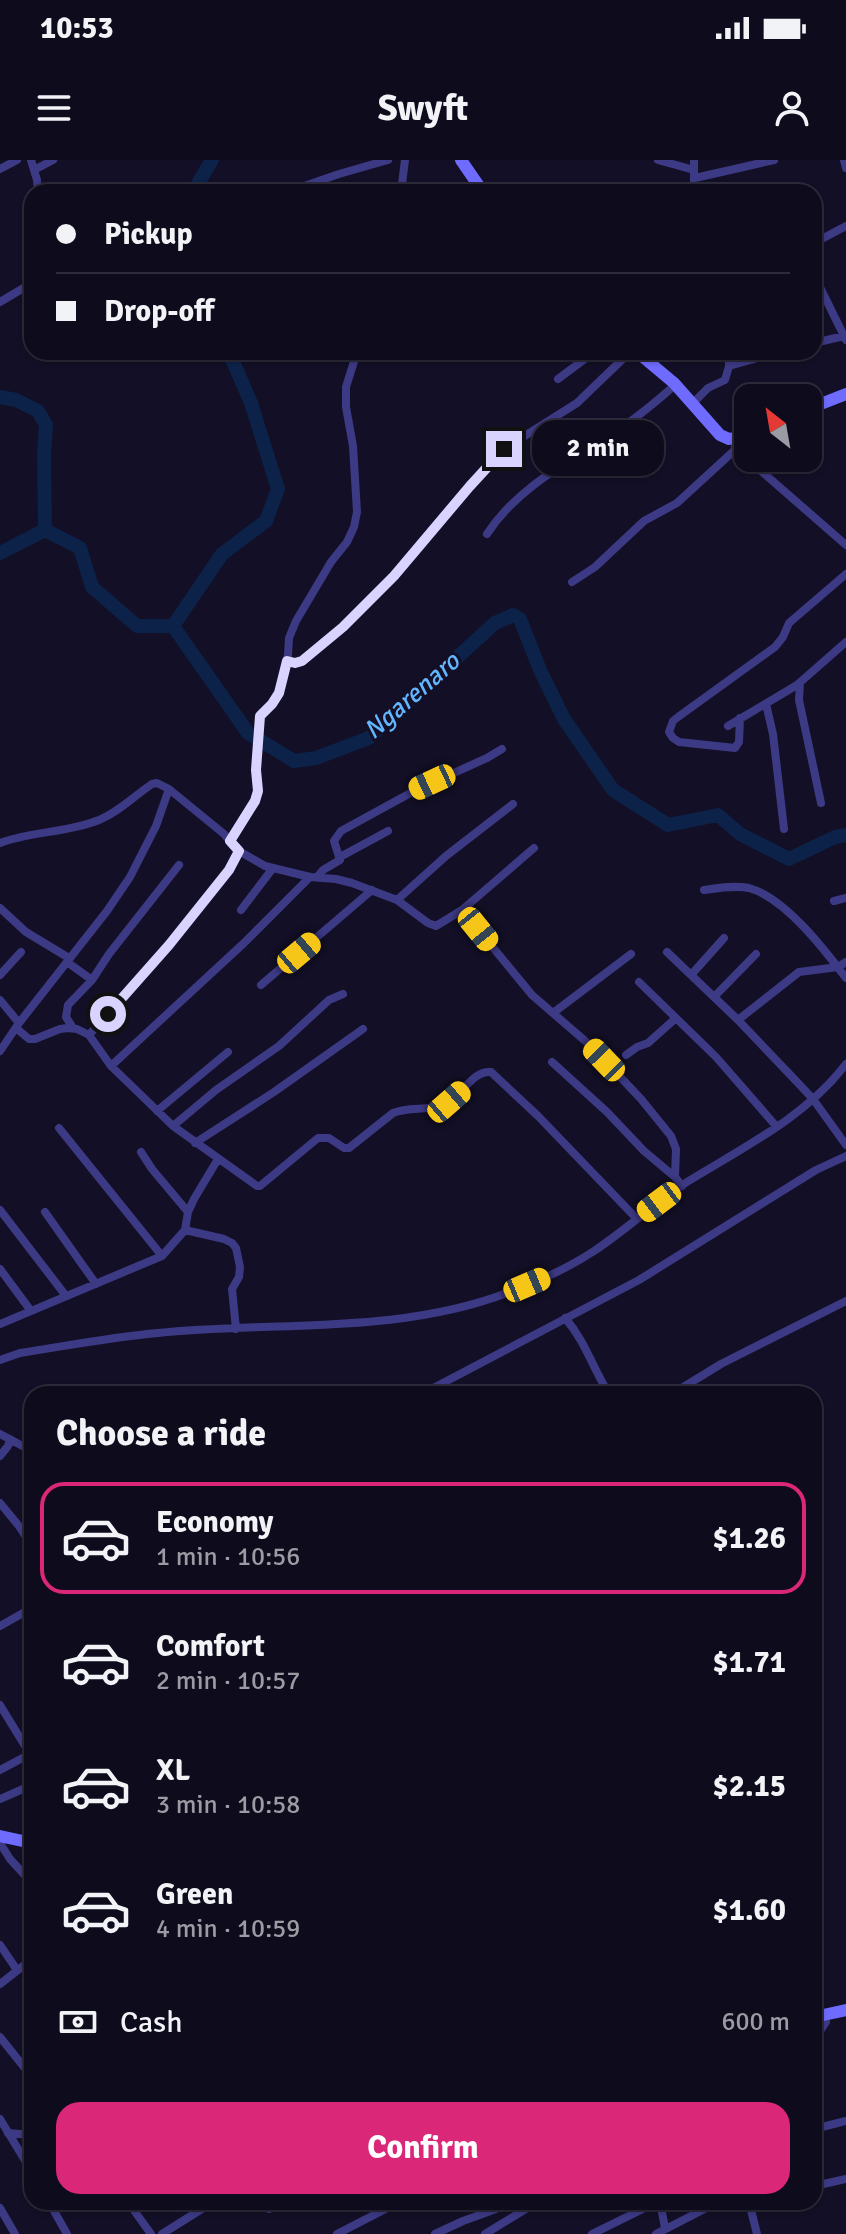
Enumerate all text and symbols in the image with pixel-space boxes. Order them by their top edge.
text: 10:53 [40,10,114,47]
icon: menu [32,86,76,130]
text: Swyft [378,86,468,131]
icon: person [770,86,814,130]
text: Pickup [104,216,193,253]
text: Drop-off [104,293,214,330]
north arrow [734,384,822,472]
map controls [734,384,822,472]
callout: 2 min [532,421,664,477]
route end [486,431,522,467]
text: 2 min [567,432,629,464]
water label: Ngarenaro [357,645,468,746]
car [405,761,459,803]
car [454,903,502,955]
car [273,928,325,978]
route start [90,996,126,1032]
car [579,1034,629,1086]
car [423,1077,475,1127]
car [633,1178,685,1226]
car [500,1265,554,1305]
text: Choose a ride [56,1411,266,1456]
icon: car [60,1502,132,1574]
text: Economy [156,1504,273,1541]
text: $1.26 [713,1520,786,1557]
text: 1 min · 10:56 [156,1541,300,1573]
icon: car [60,1626,132,1698]
text: Comfort [156,1628,265,1665]
text: $1.71 [713,1644,786,1681]
text: 2 min · 10:57 [156,1665,300,1697]
icon: car [60,1750,132,1822]
text: XL [156,1752,190,1789]
text: $2.15 [713,1768,786,1805]
text: 3 min · 10:58 [156,1789,300,1821]
icon: car [60,1874,132,1946]
text: Green [156,1876,233,1913]
text: $1.60 [713,1892,786,1929]
text: 4 min · 10:59 [156,1913,300,1945]
icon: cash [56,2000,100,2044]
text: Cash [120,2004,183,2041]
text: 600 m [721,2006,790,2038]
button: Confirm [56,2102,790,2194]

